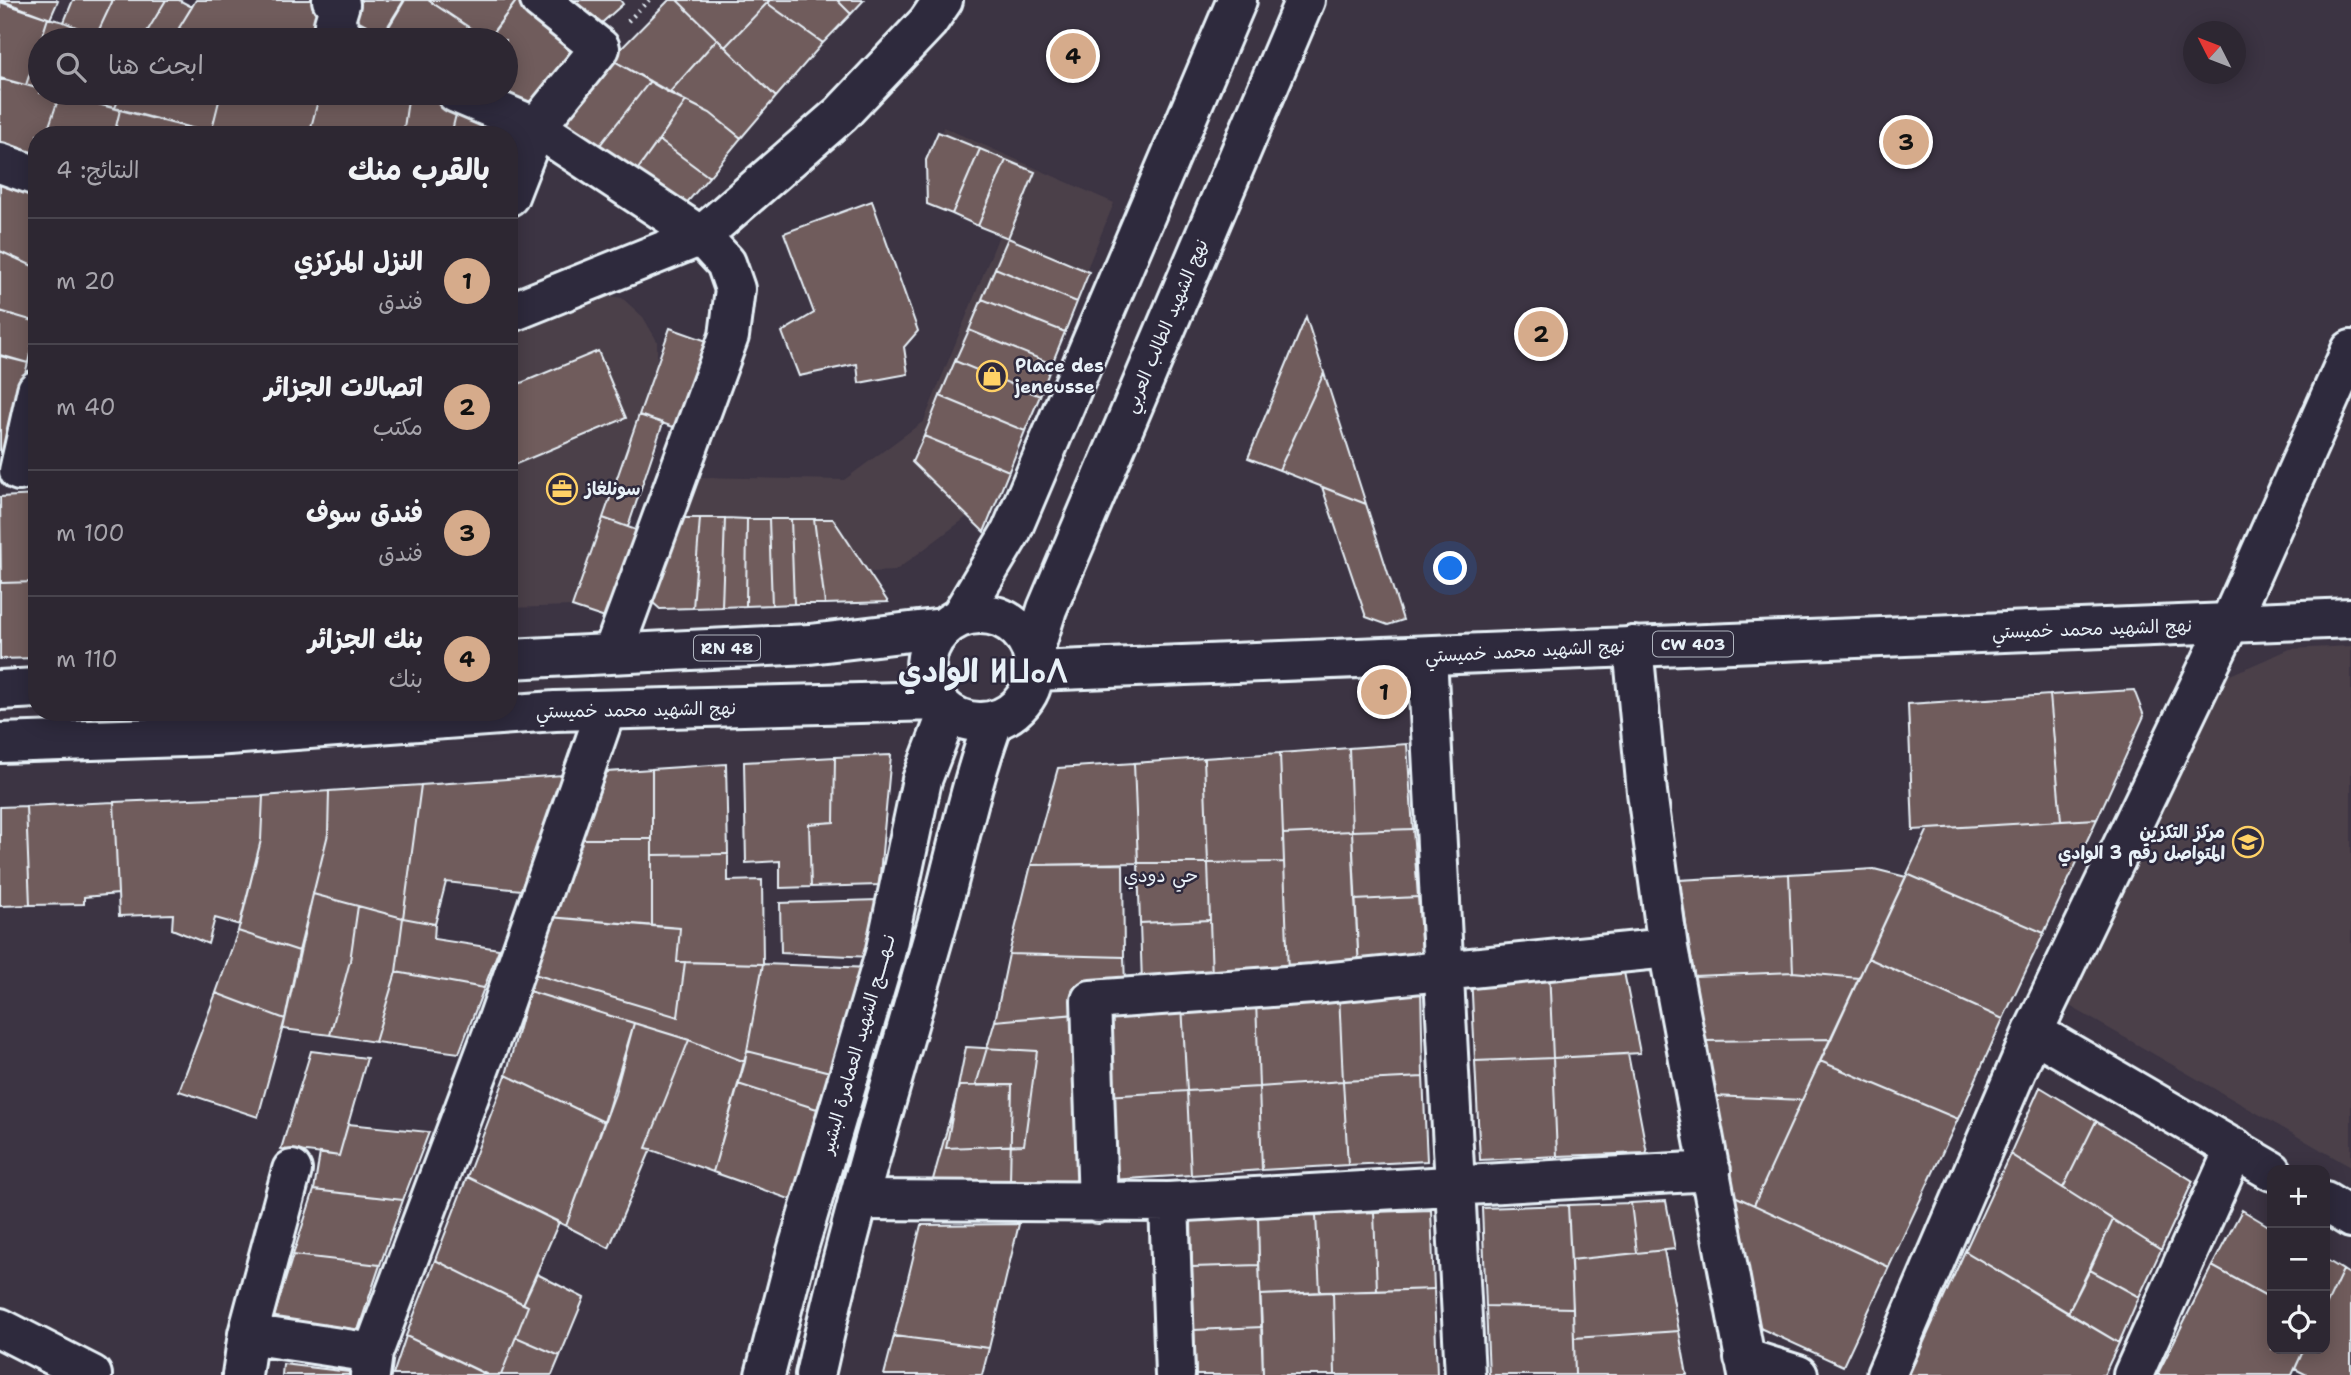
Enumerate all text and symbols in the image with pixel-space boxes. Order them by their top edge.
north arrow [2183,21,2246,84]
search box [28,28,518,105]
pin: 4 [1050,30,1096,82]
text: ابحث هنا [108,47,204,82]
icon: search [52,48,90,86]
pin: 3 [1883,116,1929,168]
text: بالقرب منك [348,149,490,190]
text: النتائج: 4 [56,155,139,185]
street label: نهج الشهيد الطالب العربي [1118,235,1217,418]
text: النزل المركزي [294,243,423,278]
text: 20 m [56,266,115,296]
text: 1 [462,266,472,296]
text: فندق [378,286,423,316]
pin: 2 [1518,308,1564,360]
place label: Place des jeneusse [1014,354,1104,399]
shop icon: Place des jeneusse [975,359,1009,393]
text: اتصالات الجزائر [265,369,423,404]
text: 40 m [56,392,116,422]
text: 2 [459,392,475,422]
text: مكتب [373,412,423,442]
office icon: سونلغاز [545,472,579,506]
place label: سونلغاز [583,477,640,501]
text: فندق سوف [306,495,423,530]
text: 100 m [56,518,125,548]
text: 3 [459,518,475,548]
text: فندق [378,538,423,568]
your location [1433,551,1467,585]
street label: نهج الشهيد محمد خميستي [1992,614,2193,648]
text: بنك الجزائر [308,621,423,656]
road number: CW 403 [1653,632,1733,656]
street label: نهج الشهيد محمد خميستي [1424,634,1626,672]
road number: RN 48 [694,636,760,660]
text: 110 m [56,644,118,674]
text: 4 [459,644,475,674]
district label: الوادي ⵍⵡⴰⴷ [898,649,1068,695]
text: بنك [389,664,423,694]
pin: 1 [1361,666,1407,718]
street label: نهج الشهيد محمد خميستي [536,696,736,728]
place label: مركز التكزين المتواصل رقم 3 الوادي [2058,820,2225,867]
school or university icon: مركز التكزين المتواصل رقم 3 الوادي [2231,825,2265,859]
district label: حي دودي [1124,863,1198,892]
street label: نــهـــــج الشهيد العمامرة البشير [815,932,901,1158]
map controls [2267,1165,2330,1354]
button: + [2267,1165,2330,1228]
button: − [2267,1228,2330,1291]
button: locate [2267,1291,2330,1354]

